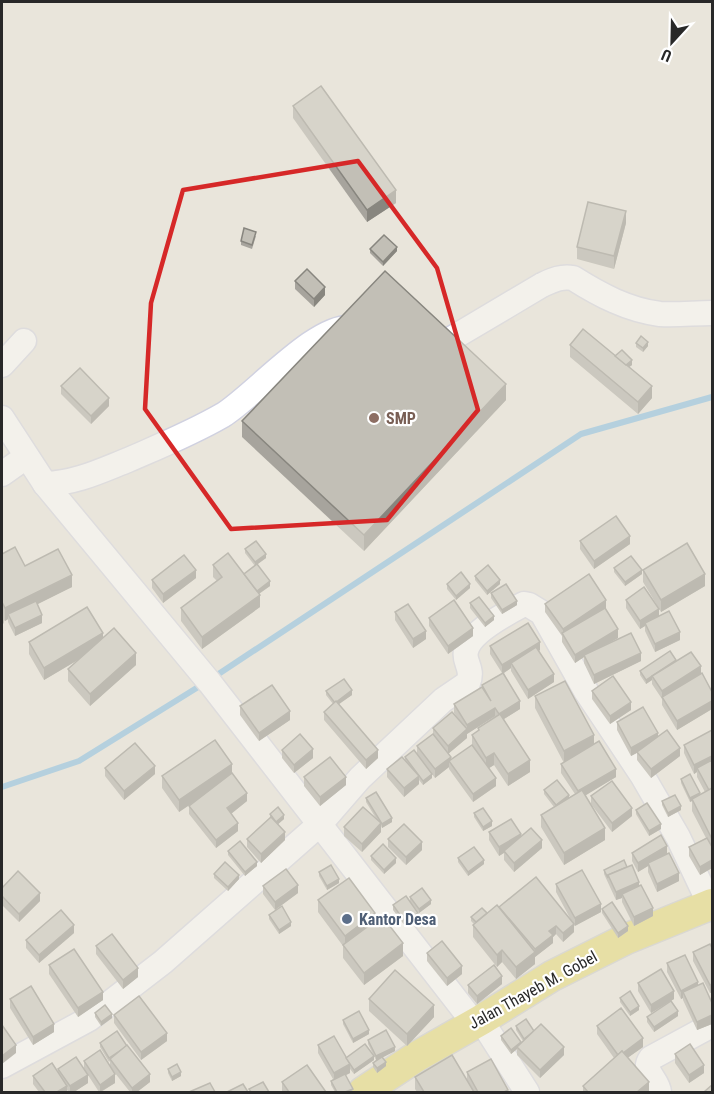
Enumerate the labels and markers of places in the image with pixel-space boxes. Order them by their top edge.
place label: SMP [386,409,416,428]
marker: SMP [367,411,381,425]
place label: Kantor Desa [359,910,437,929]
marker: Kantor Desa [340,912,354,926]

